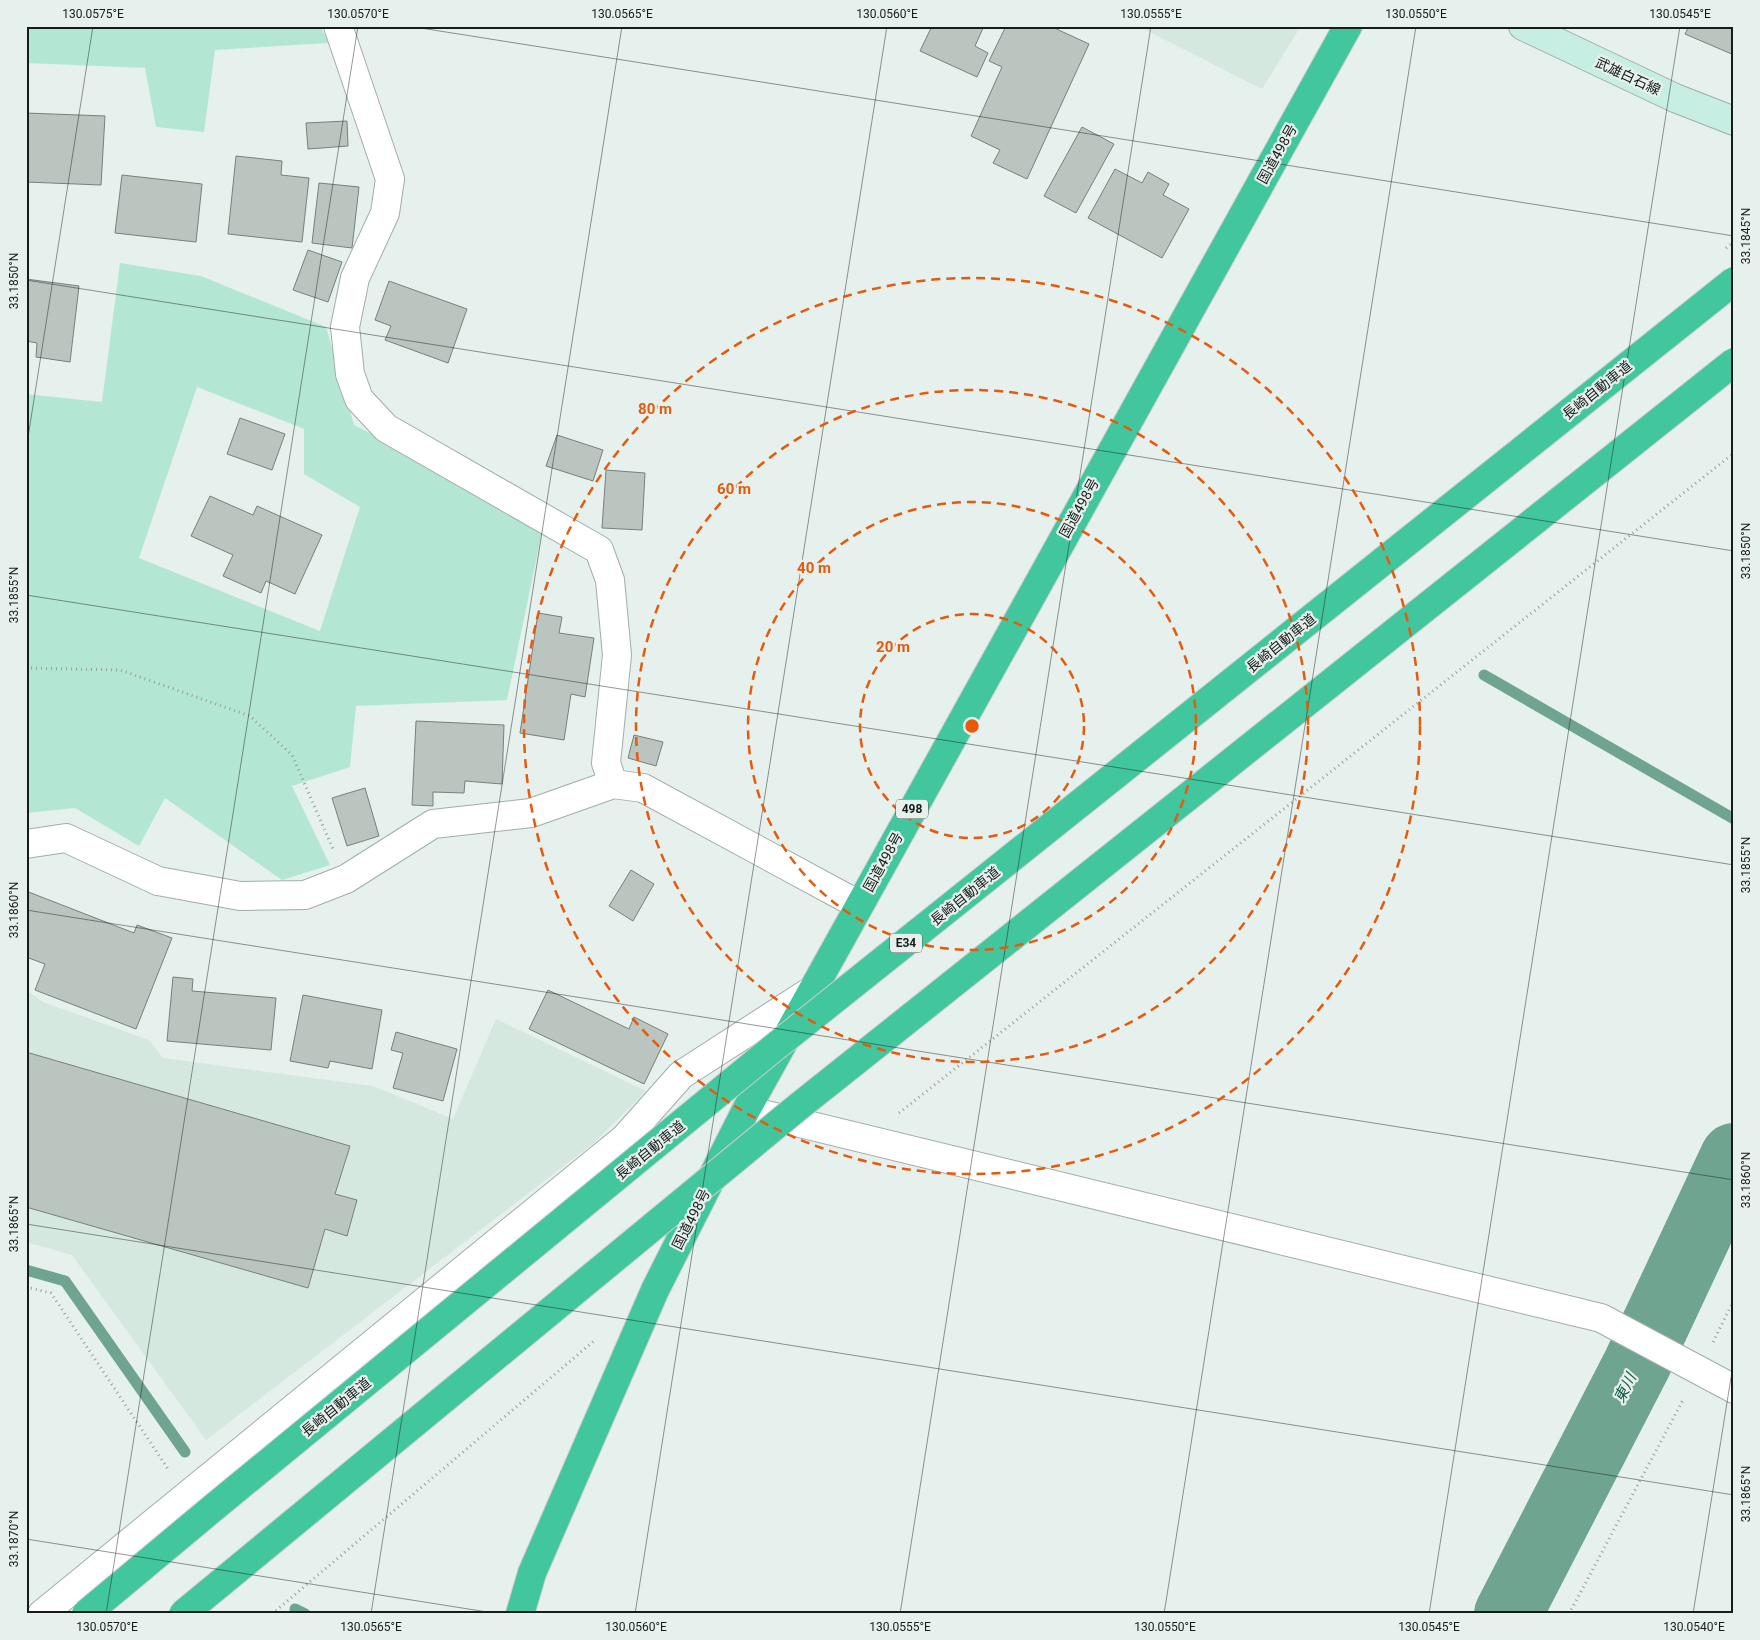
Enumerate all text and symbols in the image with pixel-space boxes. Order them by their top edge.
text: 130.0575°E [62,7,124,21]
text: 130.0570°E [327,7,389,21]
text: 130.0565°E [591,7,653,21]
text: 130.0560°E [856,7,918,21]
text: 130.0555°E [1120,7,1182,21]
text: 130.0550°E [1385,7,1447,21]
text: 130.0545°E [1649,7,1711,21]
street label: 武雄白石線 [1593,54,1663,98]
street label: 国道498号 [1254,121,1300,187]
text: 33.1845°N [1739,208,1753,264]
text: 33.1850°N [7,253,21,309]
street label: 長崎自動車道 [1559,357,1635,423]
text: 80 m [638,400,672,418]
street label: 国道498号 [1056,475,1102,541]
text: 60 m [717,480,751,498]
text: 33.1850°N [1739,523,1753,579]
text: 40 m [797,559,831,577]
text: 33.1855°N [7,567,21,623]
street label: 長崎自動車道 [1243,610,1319,676]
text: 20 m [876,638,910,656]
centre of rings [963,717,981,735]
road number: 498 [896,800,928,819]
street label: 国道498号 [860,829,906,895]
text: 33.1855°N [1739,837,1753,893]
street label: 長崎自動車道 [927,863,1003,929]
text: 33.1860°N [7,882,21,938]
road number: E34 [890,934,922,952]
street label: 長崎自動車道 [612,1117,688,1183]
text: 33.1860°N [1739,1152,1753,1208]
street label: 国道498号 [669,1186,713,1252]
text: 33.1865°N [7,1196,21,1252]
water label: 東川 [1610,1369,1641,1405]
street label: 長崎自動車道 [298,1374,374,1440]
text: 33.1865°N [1739,1466,1753,1522]
text: 33.1870°N [7,1511,21,1567]
text: 130.0570°E [76,1620,138,1634]
text: 130.0565°E [340,1620,402,1634]
text: 130.0560°E [605,1620,667,1634]
text: 130.0555°E [869,1620,931,1634]
text: 130.0550°E [1134,1620,1196,1634]
text: 130.0545°E [1398,1620,1460,1634]
text: 130.0540°E [1663,1620,1725,1634]

